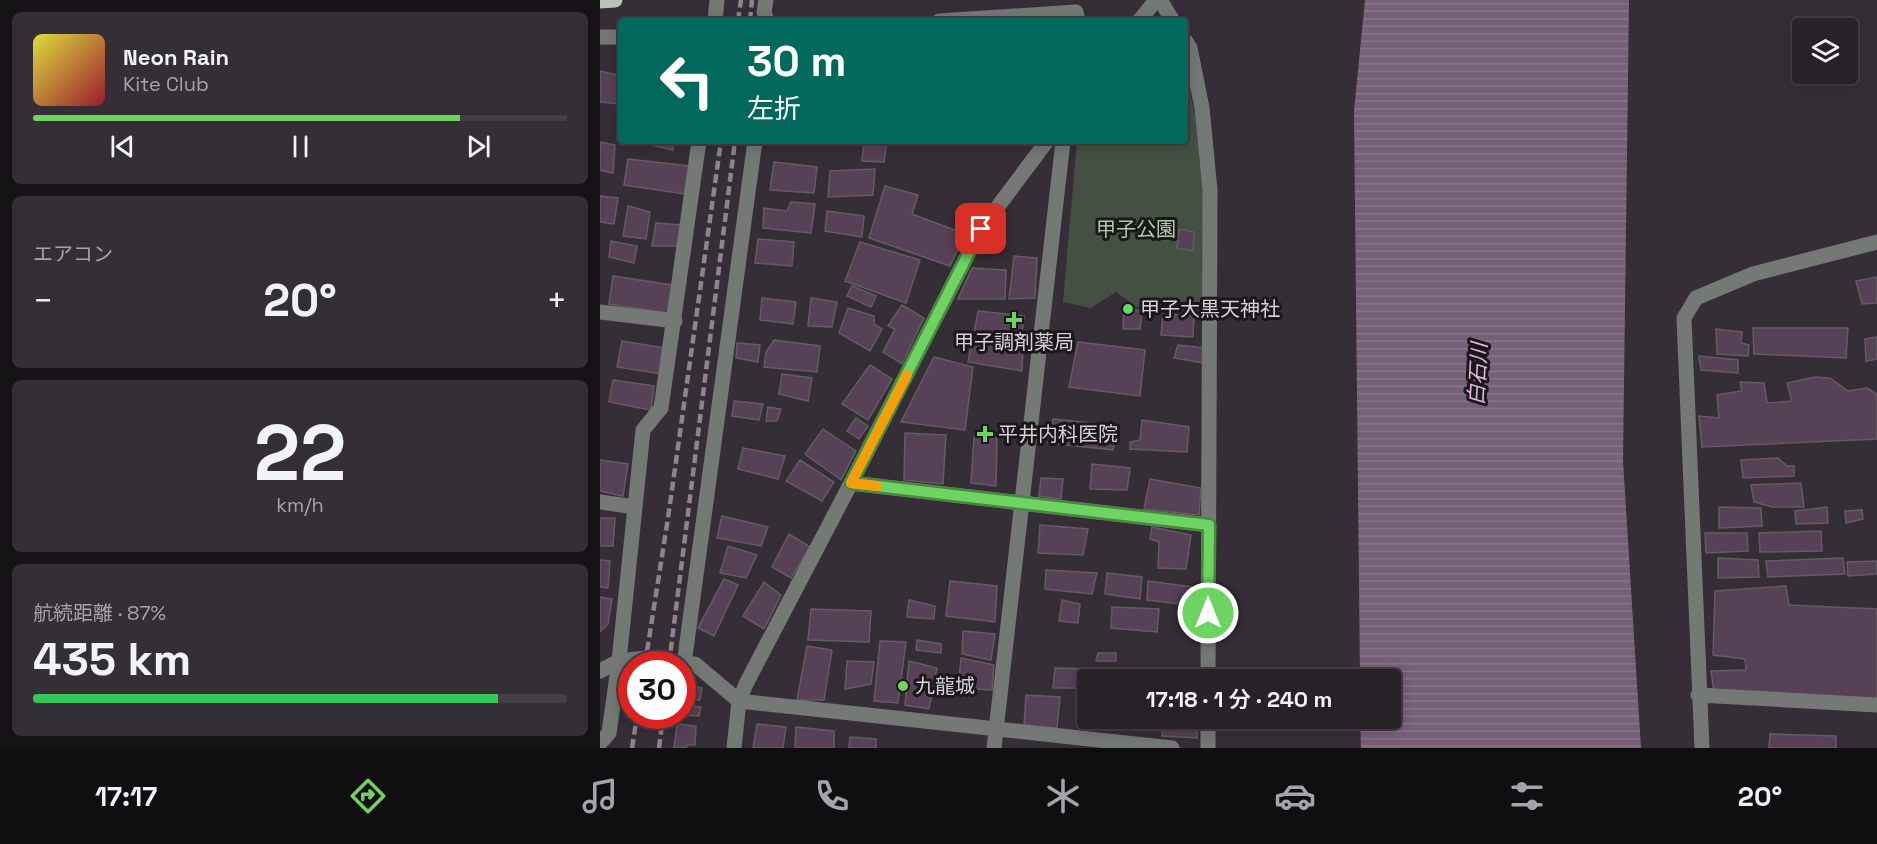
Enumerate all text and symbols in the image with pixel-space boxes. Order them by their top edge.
map controls [1792,18,1858,84]
button: layers [1792,18,1858,84]
text: 30 m [747,35,846,88]
icon: left [648,42,726,120]
text: Neon Rain [123,43,229,71]
text: Kite Club [123,71,209,97]
text: 左折 [747,91,801,126]
icon: previous [106,130,139,163]
icon: pause [284,130,317,163]
icon: next [462,130,495,163]
pin [955,203,1006,254]
icon: arrive [964,212,997,245]
park label: 甲子公園 [1096,216,1176,242]
text: エアコン [33,241,113,267]
text: 20° [263,272,337,329]
text: − [33,280,53,322]
text: + [547,280,567,322]
place label: 甲子大黒天神社 [1140,296,1280,322]
marker: 甲子大黒天神社 [1121,302,1135,316]
marker: 甲子調剤薬局 [1007,313,1021,327]
place label: 甲子調剤薬局 [954,329,1074,355]
water label: 白石川 [1462,340,1493,406]
text: 22 [254,403,346,503]
place label: 平井内科医院 [998,421,1118,447]
marker: 平井内科医院 [976,425,994,443]
text: km/h [276,492,324,518]
position arrow [1176,581,1240,645]
text: 航続距離 · 87% [33,600,166,626]
text: 435 km [33,631,191,688]
speed limit sign: 30 [618,651,696,729]
place label: 九龍城 [915,673,975,699]
marker: 九龍城 [896,679,910,693]
text: 17:18 · 1 分 · 240 m [1146,685,1332,713]
icon: directions [347,775,389,817]
icon: music [579,775,621,817]
icon: phone [811,775,853,817]
icon: climate [1042,775,1084,817]
icon: car [1274,775,1316,817]
icon: filters [1506,775,1548,817]
text: 17:17 [95,779,157,814]
text: 20° [1738,779,1782,814]

